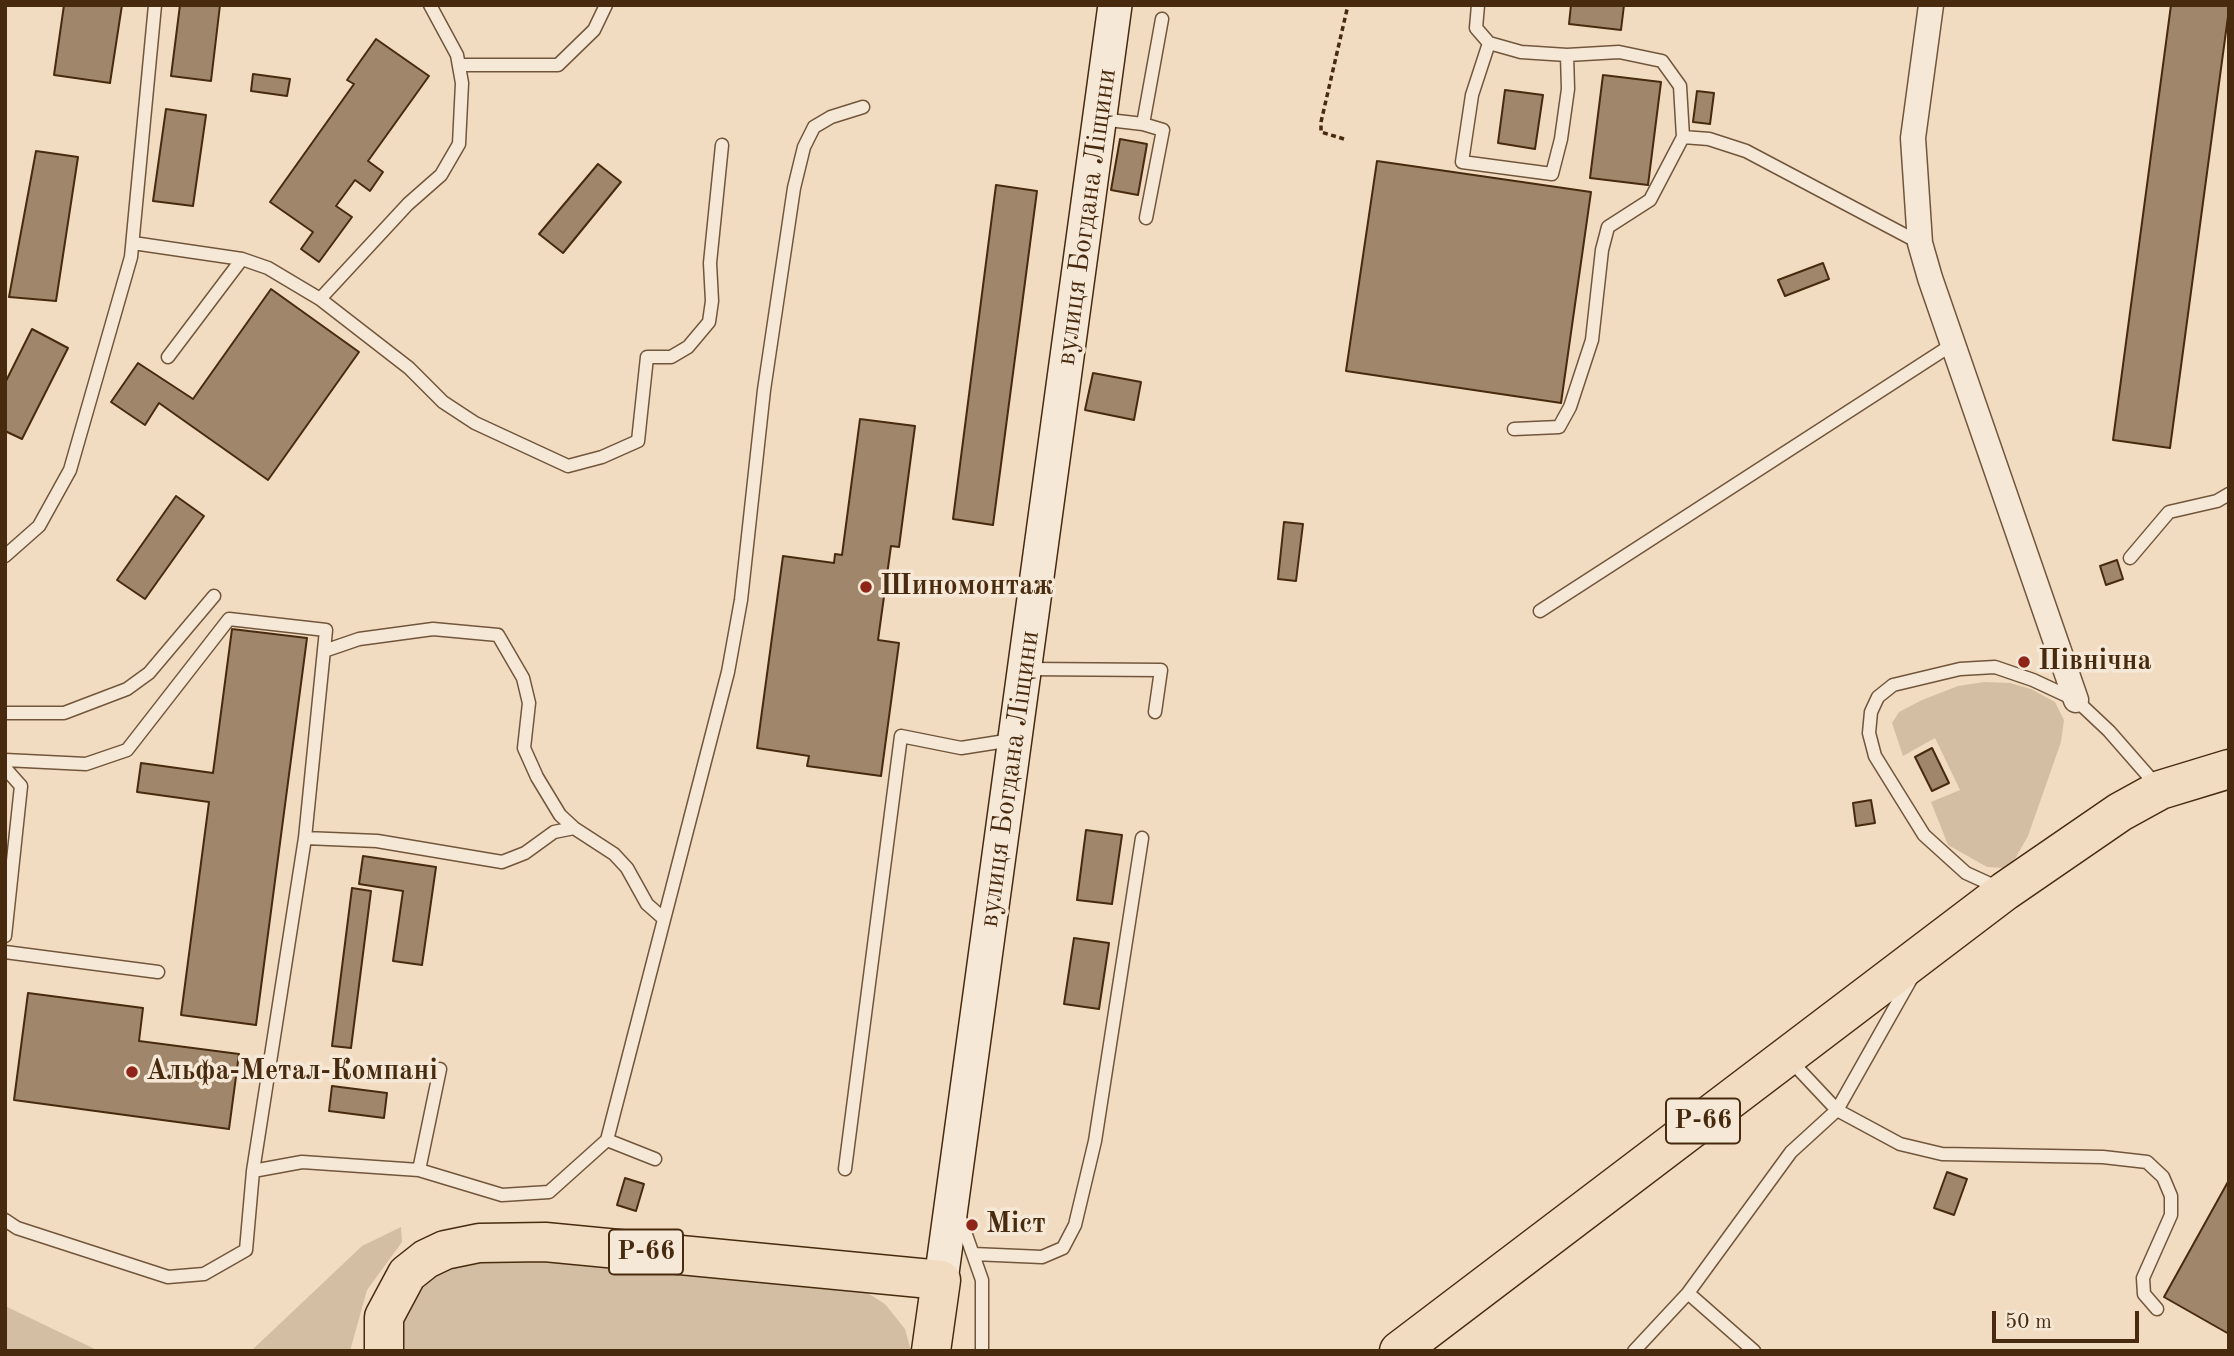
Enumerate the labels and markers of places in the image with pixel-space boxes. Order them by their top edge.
place label: Шиномонтаж [880,570,1054,604]
marker: Шиномонтаж [858,579,874,595]
place label: Північна [2038,645,2152,679]
marker: Північна [2016,654,2032,670]
place label: Альфа-Метал-Компані [146,1055,438,1089]
marker: Альфа-Метал-Компані [124,1064,140,1080]
place label: Міст [986,1208,1046,1242]
marker: Міст [964,1217,980,1233]

